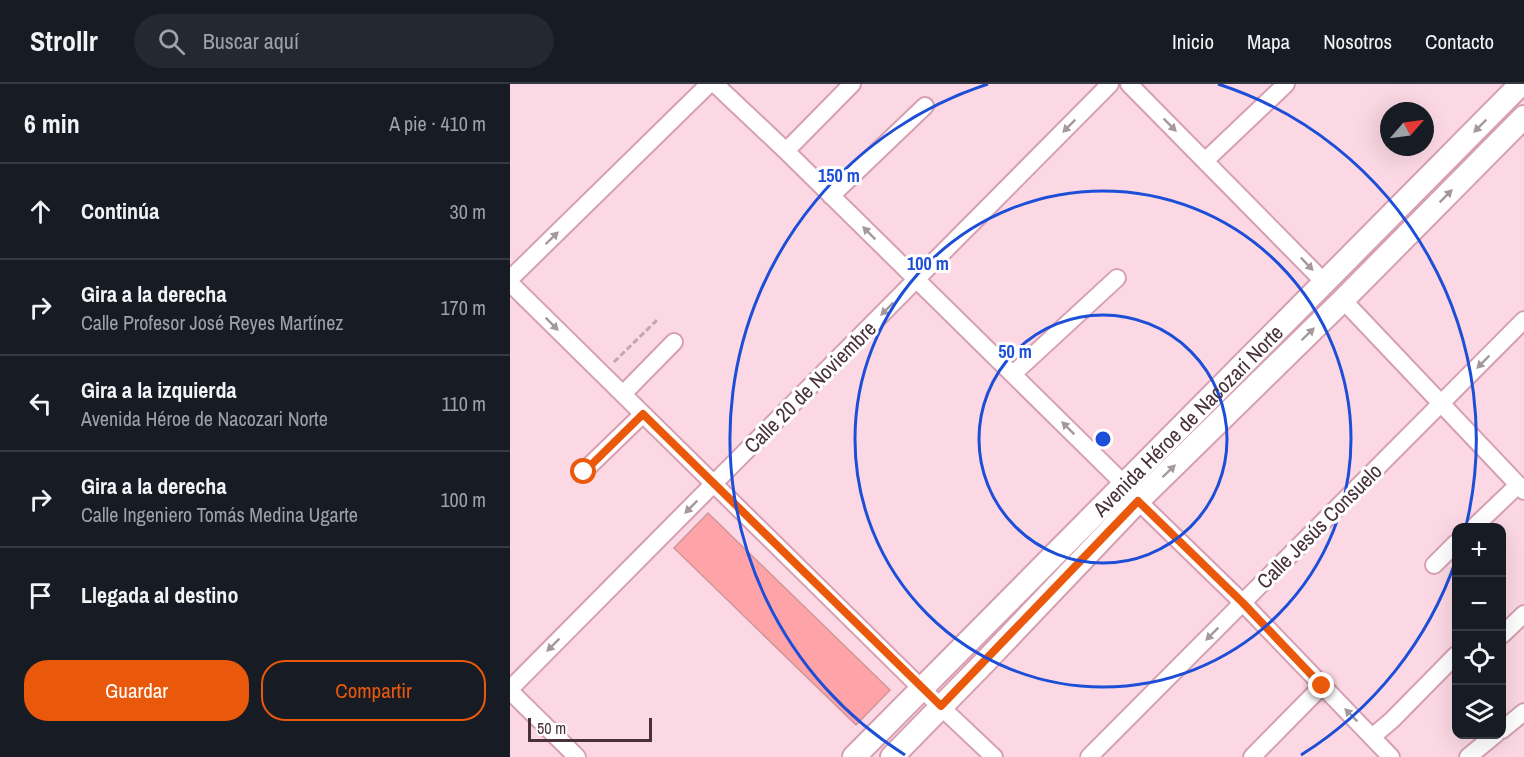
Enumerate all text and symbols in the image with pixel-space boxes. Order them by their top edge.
search box [134,14,554,68]
text: Strollr [30,22,98,60]
icon: search [155,25,188,58]
text: Buscar aquí [203,26,299,56]
text: Inicio [1172,27,1214,56]
text: Mapa [1247,27,1290,56]
text: Nosotros [1323,27,1392,56]
text: Contacto [1425,27,1494,56]
north arrow [1380,102,1434,156]
text: 6 min [24,106,80,141]
text: A pie · 410 m [389,110,486,137]
one-way arrow [1062,118,1076,133]
one-way arrow [1163,118,1177,132]
one-way arrow [1474,118,1488,132]
text: 150 m [818,163,860,188]
one-way arrow [1439,189,1453,203]
icon: ahead [24,195,57,228]
text: Continúa [81,196,159,226]
text: 30 m [450,198,486,225]
one-way arrow [861,226,876,240]
one-way arrow [544,231,558,245]
text: 100 m [907,251,949,276]
one-way arrow [1300,257,1314,272]
text: Gira a la derecha [81,279,226,309]
icon: right [24,291,57,324]
text: 170 m [440,294,486,321]
one-way arrow [881,301,895,315]
text: Calle Profesor José Reyes Martínez [81,309,344,336]
street label: Calle 20 de Noviembre [737,314,883,460]
one-way arrow [544,316,558,330]
street label: Avenida Héroe de Nacozari Norte [1085,318,1289,523]
one-way arrow [1301,328,1315,342]
text: 50 m [998,339,1032,364]
one-way arrow [1476,354,1490,368]
text: Gira a la izquierda [81,375,236,405]
icon: left [24,387,57,420]
text: 110 m [442,390,486,417]
text: Avenida Héroe de Nacozari Norte [81,405,328,432]
one-way arrow [1061,422,1075,436]
centre of rings [1093,429,1113,449]
street label: Calle Jesús Consuelo [1250,457,1388,595]
route start [570,458,596,484]
one-way arrow [1162,464,1176,478]
text: Gira a la derecha [81,471,226,501]
icon: right [24,483,57,516]
text: 100 m [440,486,486,513]
one-way arrow [684,500,698,514]
text: Calle Ingeniero Tomás Medina Ugarte [81,501,358,528]
map controls [1452,523,1506,739]
button: + [1452,523,1506,577]
button: − [1452,577,1506,631]
icon: arrive [24,579,57,612]
text: Llegada al destino [81,580,238,610]
one-way arrow [1205,626,1219,640]
button: locate [1452,631,1506,685]
one-way arrow [547,638,561,652]
button: Guardar [24,660,249,721]
button: Compartir [261,660,486,721]
route end [1308,672,1334,698]
button: layers [1452,685,1506,739]
one-way arrow [1344,709,1358,723]
scale bar [528,715,652,742]
text: 50 m [537,717,566,739]

